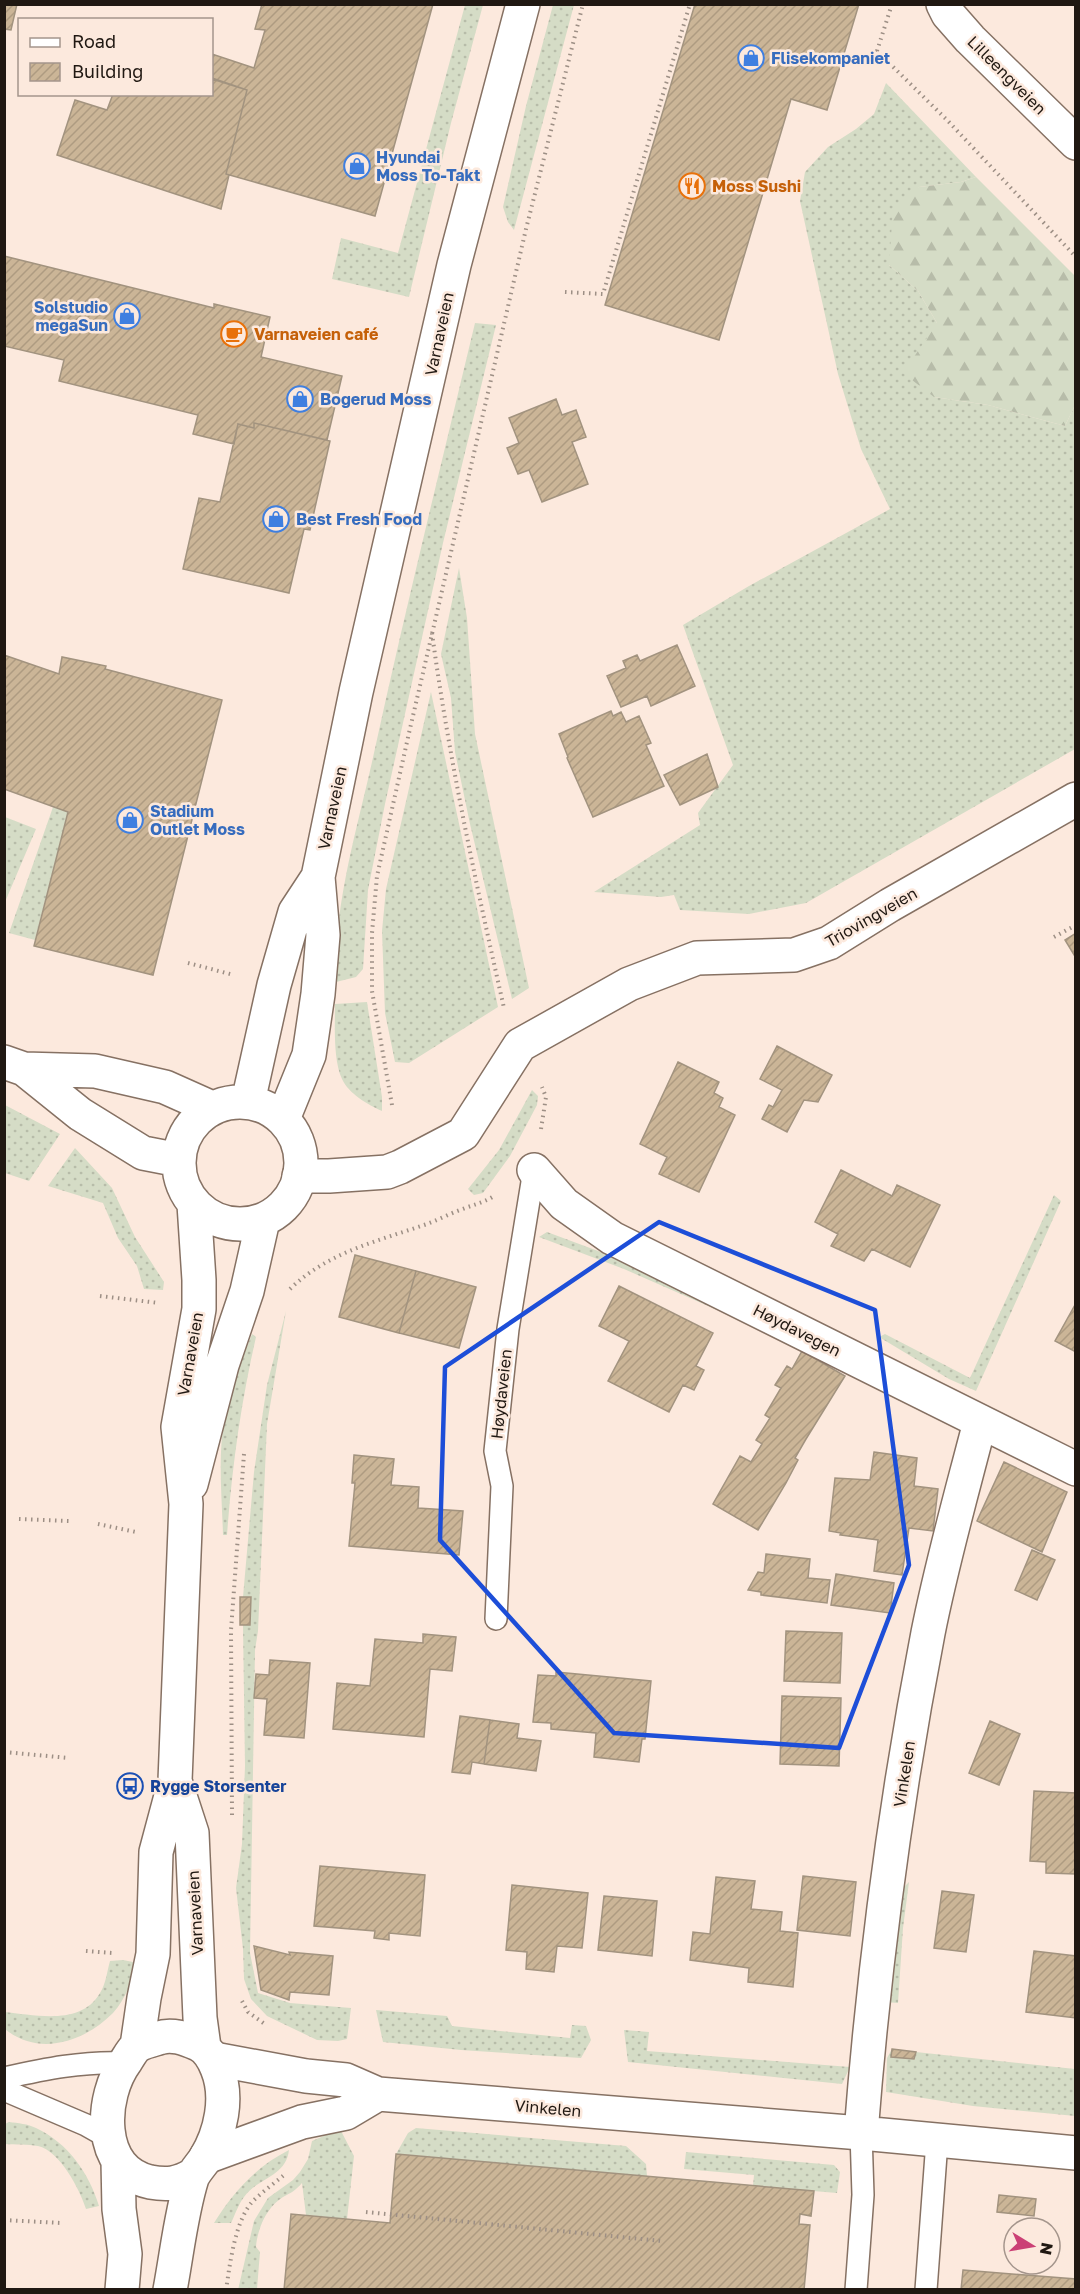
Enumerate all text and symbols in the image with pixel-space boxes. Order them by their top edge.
legend [18,18,213,96]
text: Road [72,30,116,52]
street label: Lilleengveien [963,31,1051,119]
shop icon: Flisekompaniet [736,43,766,73]
place label: Flisekompaniet [771,48,890,68]
text: Building [72,60,143,82]
place label: Hyundai Moss To-Takt [376,147,480,185]
shop icon: Hyundai Moss To-Takt [342,151,372,181]
restaurant icon: Moss Sushi [677,171,707,201]
place label: Moss Sushi [712,176,801,196]
street label: Varnaveien [420,290,458,378]
place label: Solstudio megaSun [34,297,108,335]
shop icon: Solstudio megaSun [112,301,142,331]
cafe icon: Varnaveien café [219,319,249,349]
place label: Varnaveien café [254,324,378,344]
shop icon: Bogerud Moss [285,384,315,414]
place label: Bogerud Moss [320,389,432,409]
shop icon: Best Fresh Food [261,504,291,534]
place label: Best Fresh Food [296,509,422,529]
street label: Varnaveien [313,764,351,852]
place label: Stadium Outlet Moss [150,801,245,839]
shop icon: Stadium Outlet Moss [115,805,145,835]
street label: Triovingveien [822,883,920,951]
street label: Høydavegen [750,1299,844,1361]
street label: Varnaveien [173,1310,207,1398]
street label: Høydaveien [486,1348,516,1440]
street label: Vinkelen [889,1739,919,1809]
bus stop icon: Rygge Storsenter [115,1771,145,1801]
place label: Rygge Storsenter [150,1776,286,1796]
street label: Varnaveien [183,1870,207,1956]
street label: Vinkelen [514,2095,582,2121]
north arrow [1002,2216,1062,2276]
text: N [1036,2241,1058,2257]

